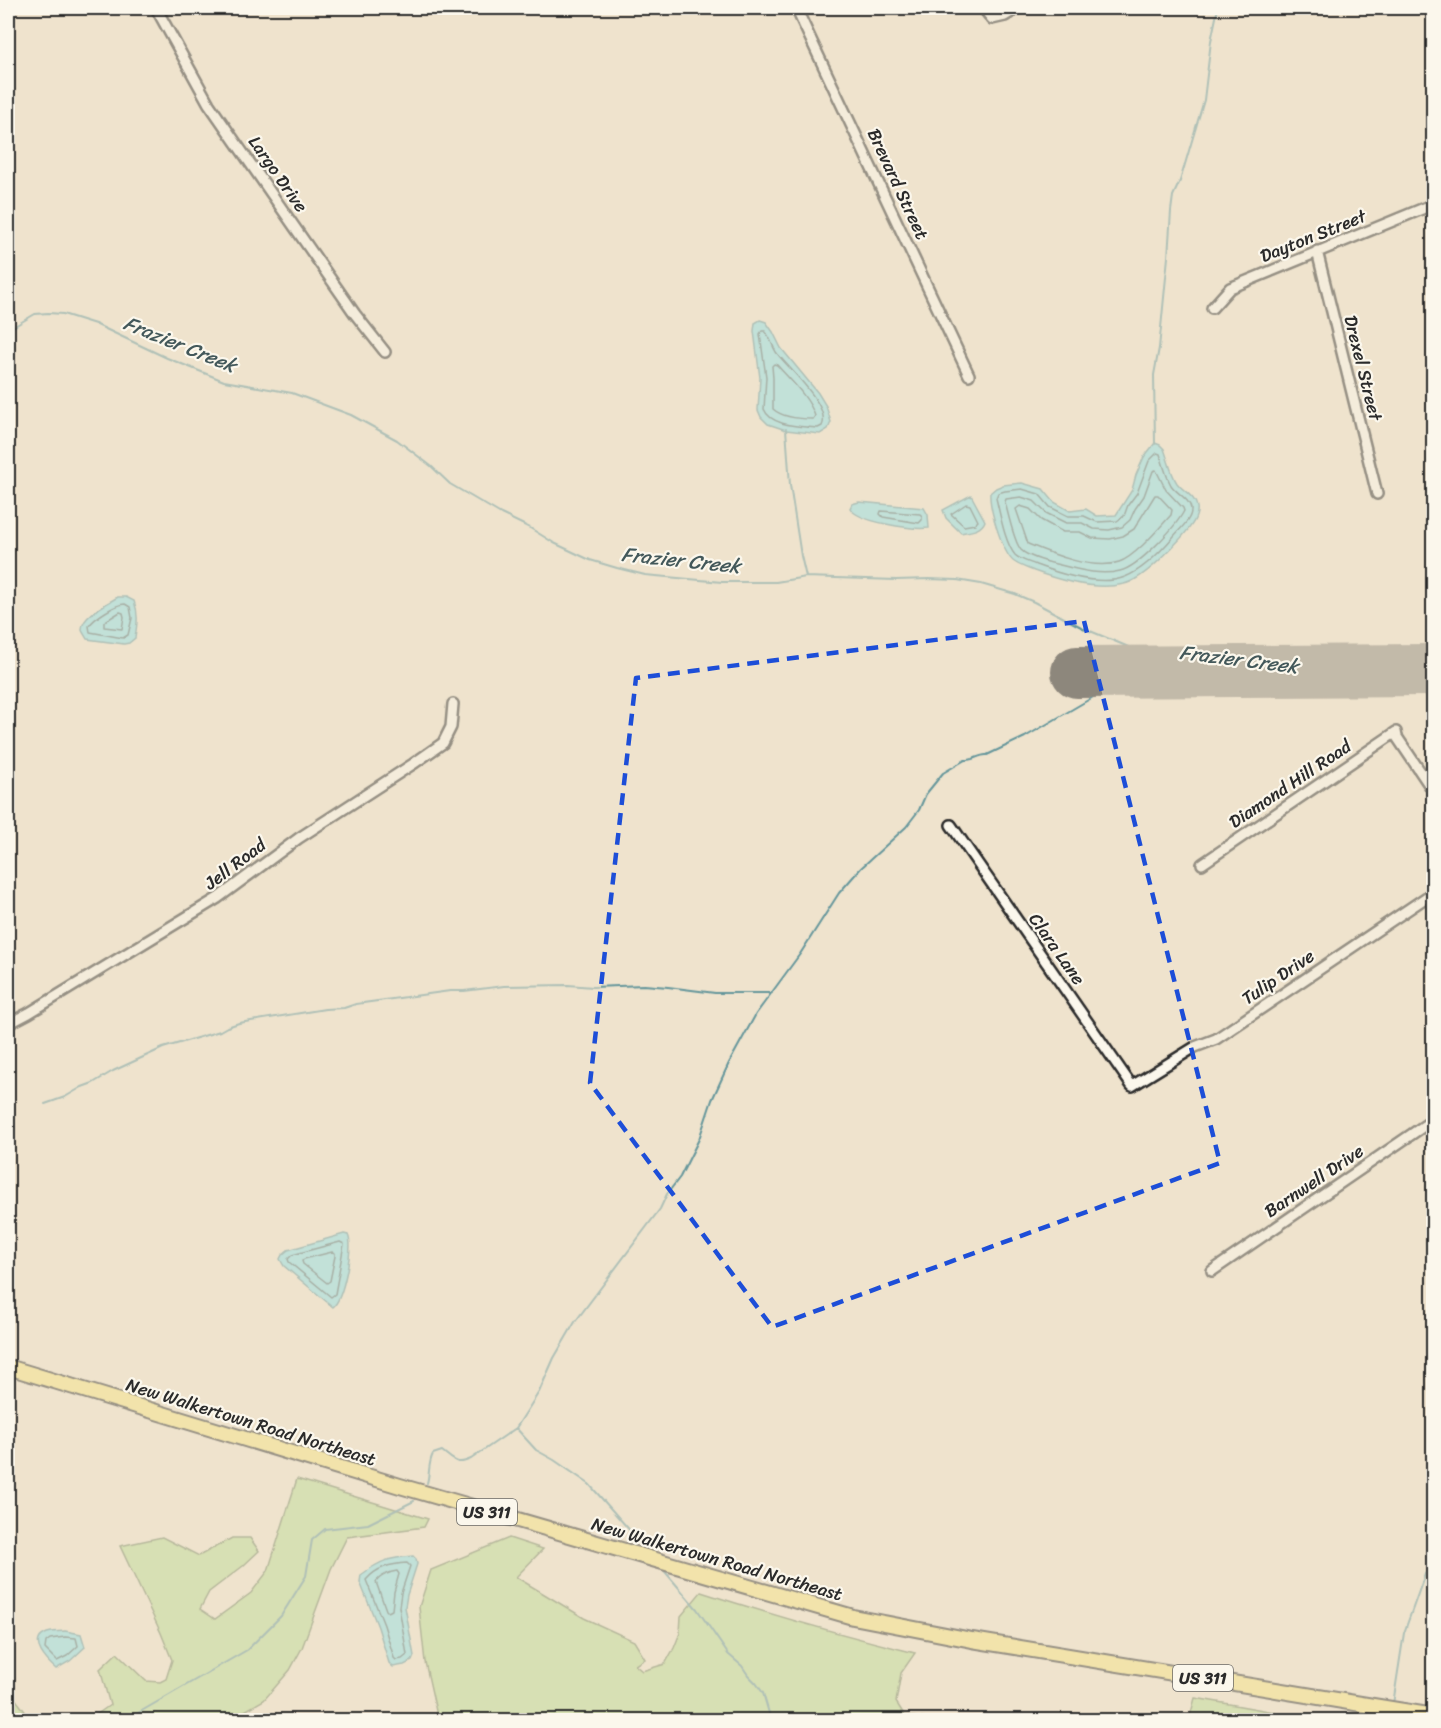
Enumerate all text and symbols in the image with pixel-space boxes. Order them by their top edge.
street label: Brevard Street [858,123,938,245]
street label: Largo Drive [240,129,316,219]
street label: Dayton Street [1255,200,1372,272]
water label: Frazier Creek [118,306,244,384]
street label: Drexel Street [1334,312,1392,425]
water label: Frazier Creek [620,537,744,584]
water label: Frazier Creek [1178,635,1303,684]
street label: Diamond Hill Road [1222,730,1359,837]
street label: Jell Road [196,829,274,899]
street label: Clara Lane [1020,906,1094,992]
street label: Tulip Drive [1235,941,1321,1013]
street label: Barnwell Drive [1257,1136,1371,1226]
street label: New Walkertown Road Northeast [122,1369,380,1475]
road number: US 311 [457,1499,517,1525]
street label: New Walkertown Road Northeast [588,1508,846,1610]
road number: US 311 [1173,1665,1233,1691]

